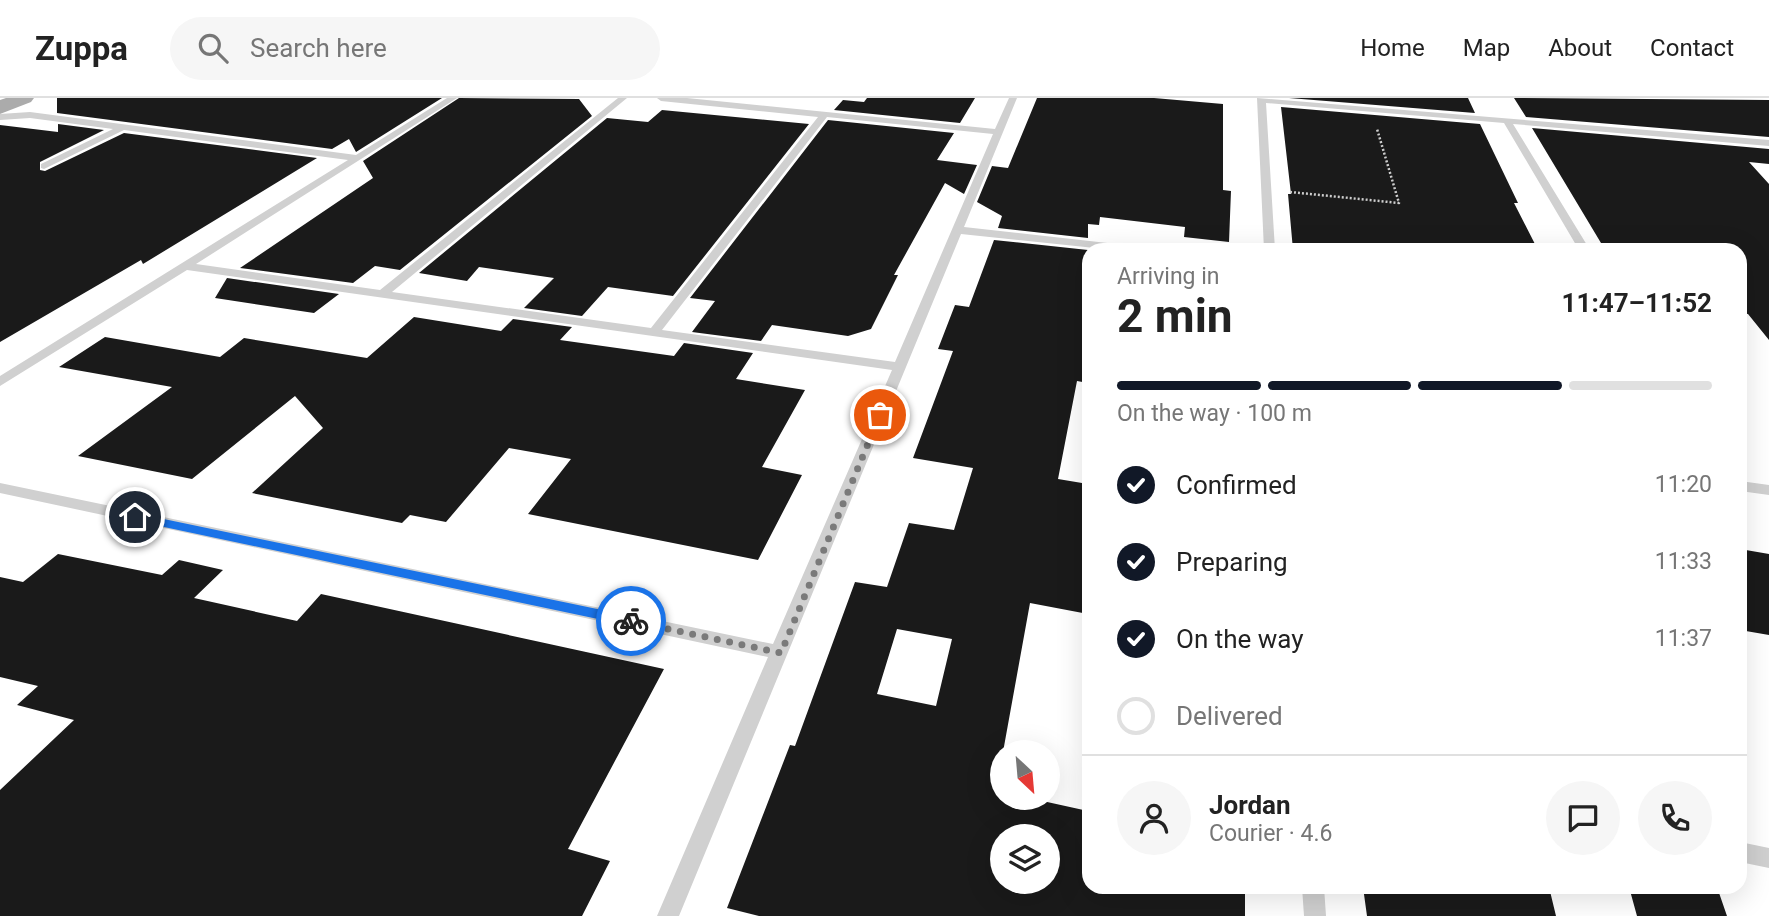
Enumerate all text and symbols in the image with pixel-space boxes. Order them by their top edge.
search box [170,17,660,80]
text: Zuppa [35,29,128,68]
icon: search [194,29,232,67]
text: Search here [250,33,387,63]
text: Home [1360,34,1425,62]
text: Map [1463,34,1510,62]
text: About [1548,34,1612,62]
text: Contact [1650,34,1734,62]
text: Arriving in [1117,263,1220,290]
text: 11:47–11:52 [1562,288,1712,318]
text: 2 min [1117,289,1233,343]
pin [850,385,910,445]
icon: bag [861,396,899,434]
text: On the way · 100 m [1117,400,1312,427]
icon: check [1117,466,1155,504]
text: Confirmed [1176,470,1297,500]
text: 11:20 [1655,471,1712,498]
pin [105,487,165,547]
icon: home [116,498,154,536]
icon: check [1117,543,1155,581]
text: Preparing [1176,547,1288,577]
text: 11:33 [1655,548,1712,575]
courier [596,586,666,656]
icon: bike [612,602,650,640]
icon: check [1117,620,1155,658]
text: On the way [1176,624,1304,654]
text: 11:37 [1655,625,1712,652]
text: Delivered [1176,701,1283,731]
north arrow [990,740,1060,810]
map controls [990,740,1060,894]
button: person [1117,781,1191,855]
button: chat [1546,781,1620,855]
button: phone [1638,781,1712,855]
text: Jordan [1209,790,1291,820]
text: Courier · 4.6 [1209,820,1332,847]
button: layers [990,824,1060,894]

